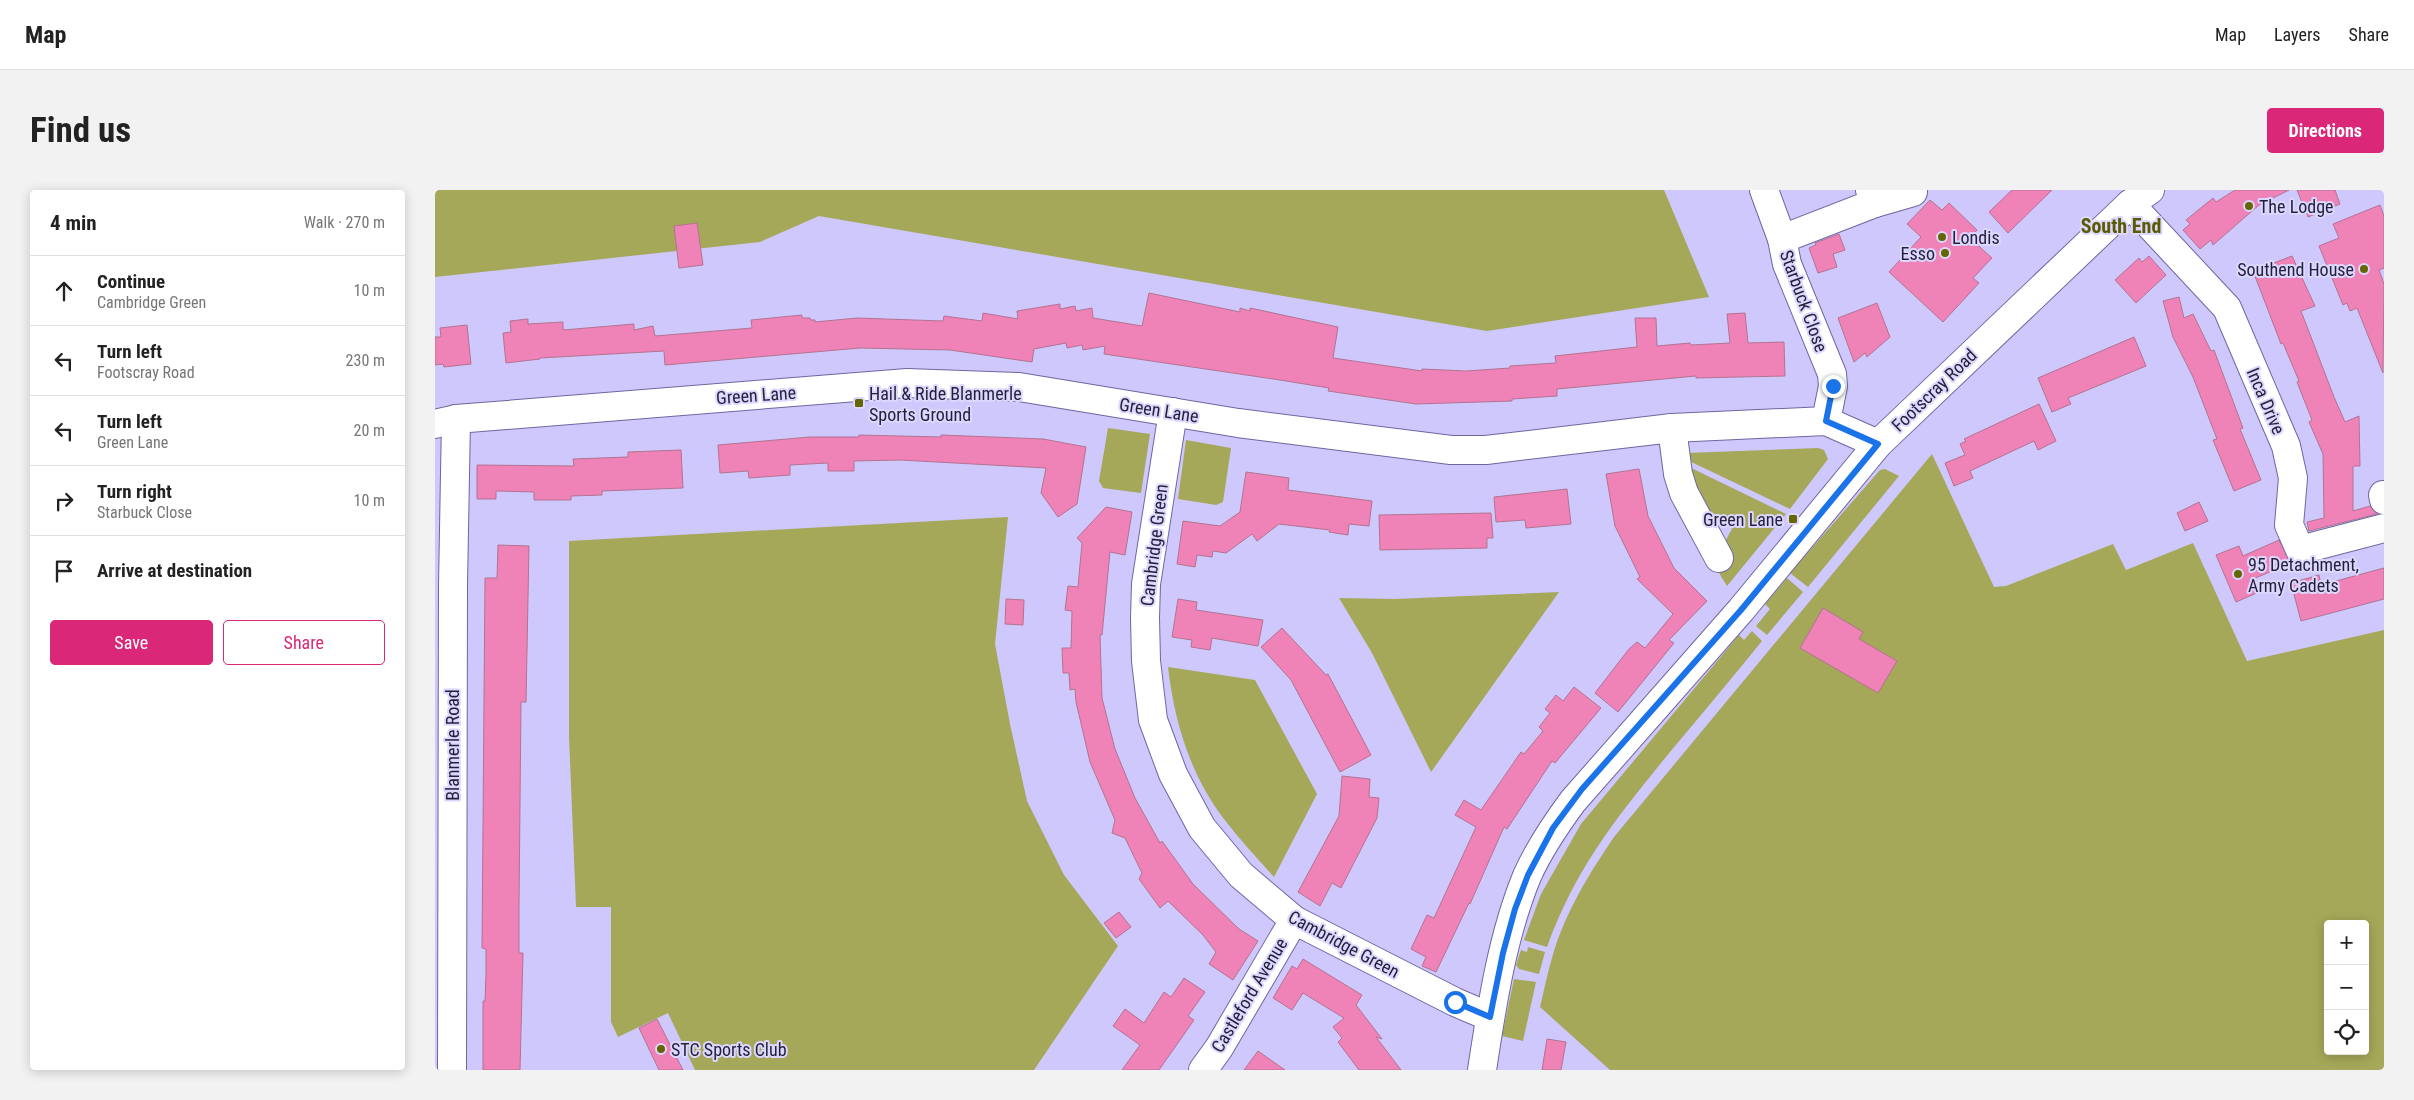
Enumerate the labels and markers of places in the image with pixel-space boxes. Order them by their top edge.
place label: The Lodge [2259,196,2333,217]
marker: The Lodge [2243,200,2255,212]
place label: Londis [1952,227,2000,248]
marker: Londis [1936,231,1948,243]
place label: Esso [1901,243,1935,264]
marker: Esso [1939,247,1951,259]
place label: Southend House [2237,259,2354,280]
marker: Southend House [2358,263,2370,275]
place label: Hail & Ride Blanmerle Sports Ground [869,383,1022,425]
marker: Hail & Ride Blanmerle Sports Ground [853,397,865,409]
place label: Green Lane [1703,509,1783,530]
marker: Green Lane [1787,513,1799,525]
place label: 95 Detachment, Army Cadets [2248,554,2359,596]
marker: 95 Detachment, Army Cadets [2232,568,2244,580]
place label: STC Sports Club [671,1039,787,1060]
marker: STC Sports Club [655,1043,667,1055]

